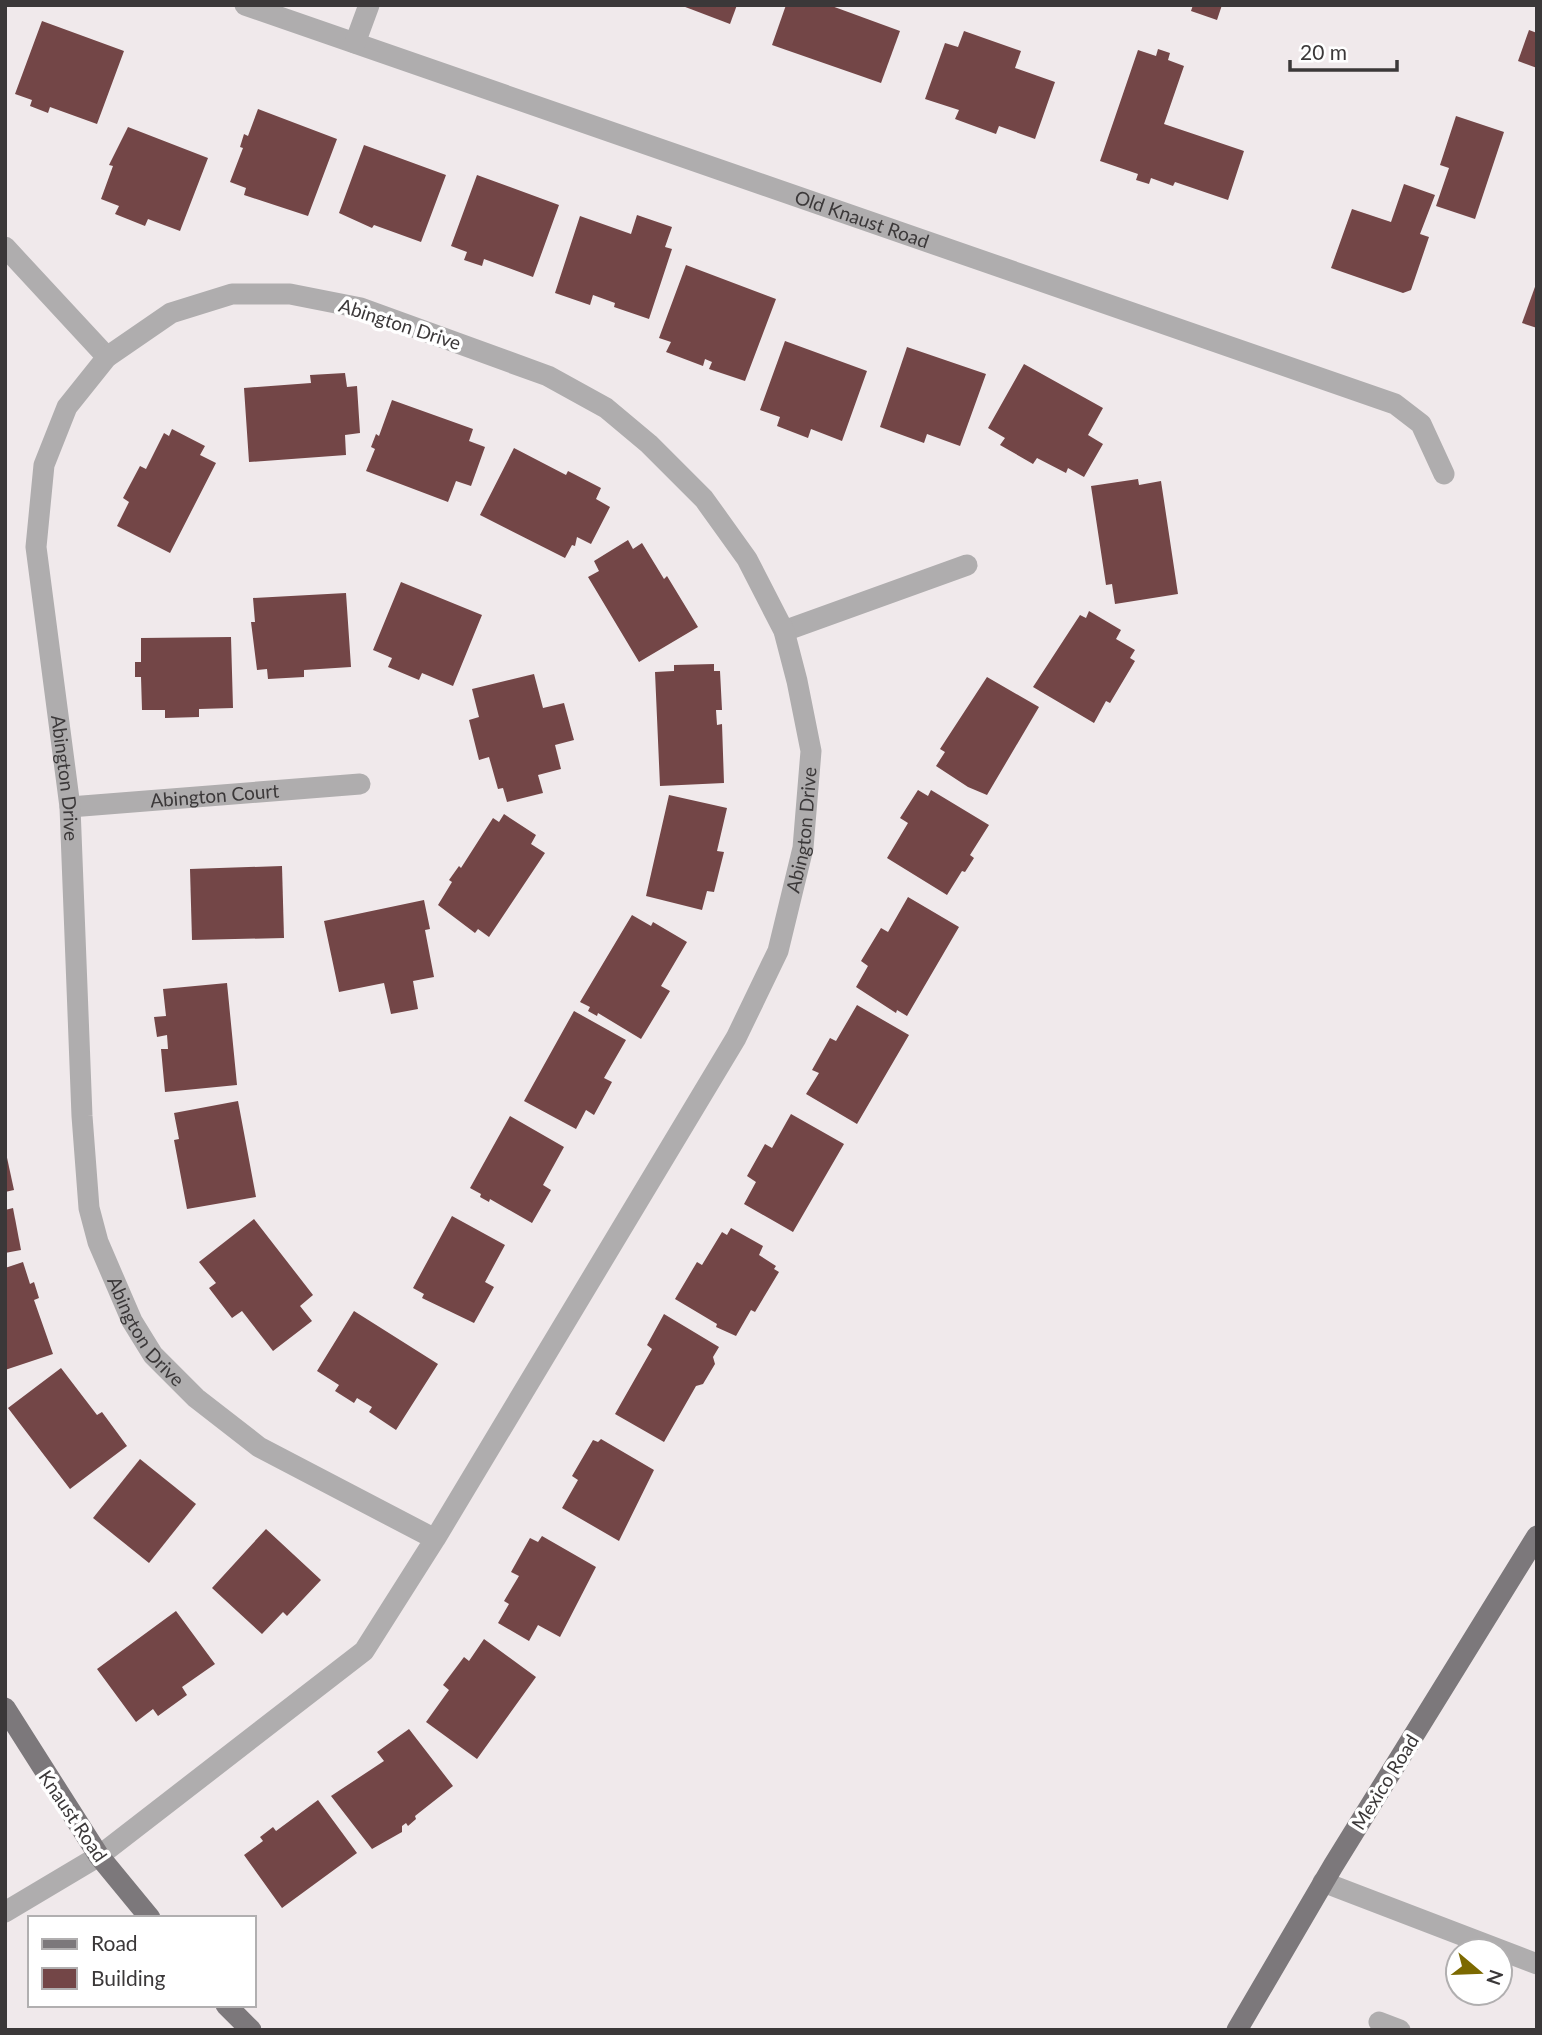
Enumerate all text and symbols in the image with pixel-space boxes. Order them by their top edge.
scale bar [1290,28,1397,72]
text: 20 m [1300,39,1347,64]
street label: Old Knaust Road [792,185,932,252]
street label: Abington Drive [336,293,464,354]
street label: Abington Drive [47,713,83,842]
street label: Abington Drive [781,766,821,895]
street label: Abington Court [149,778,280,812]
street label: Abington Drive [103,1273,189,1391]
street label: Mexico Road [1346,1730,1423,1834]
street label: Knaust Road [34,1766,112,1866]
legend [28,1916,256,2007]
text: Road [91,1930,138,1955]
north arrow [1444,1937,1514,2007]
text: Building [91,1965,166,1990]
text: N [1482,1967,1509,1988]

